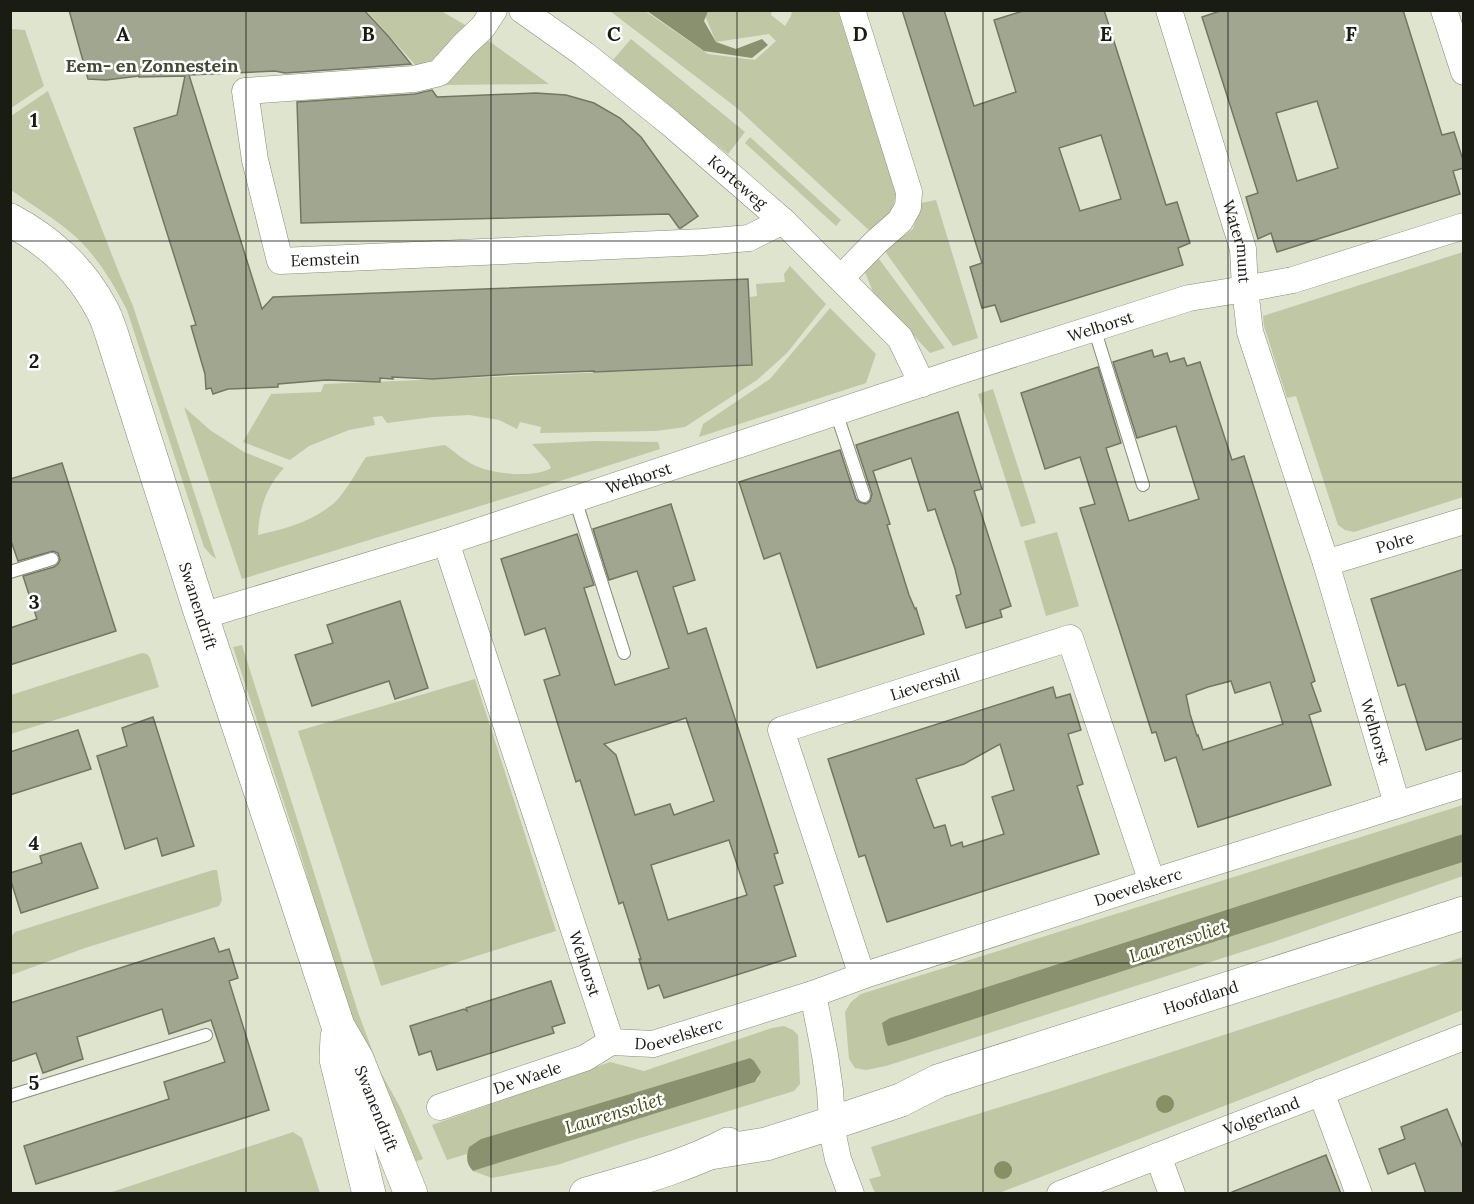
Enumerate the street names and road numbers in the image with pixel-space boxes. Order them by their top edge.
street label: Korteweg [704,151,772,214]
street label: Watermunt [1218,198,1255,285]
street label: Eemstein [290,247,361,271]
street label: Welhorst [1065,306,1136,346]
street label: Welhorst [603,457,675,498]
street label: Polre [1373,527,1417,557]
street label: Swanendrift [175,560,222,653]
street label: Lievershil [888,664,962,705]
street label: Welhorst [1356,696,1395,768]
street label: Doevelskerc [1092,863,1184,910]
street label: Welhorst [565,928,606,1000]
street label: Hoofdland [1161,976,1241,1018]
street label: Doevelskerc [634,1013,725,1054]
street label: De Waele [491,1057,564,1098]
street label: Swanendrift [351,1062,403,1155]
street label: Volgerland [1220,1092,1303,1140]

